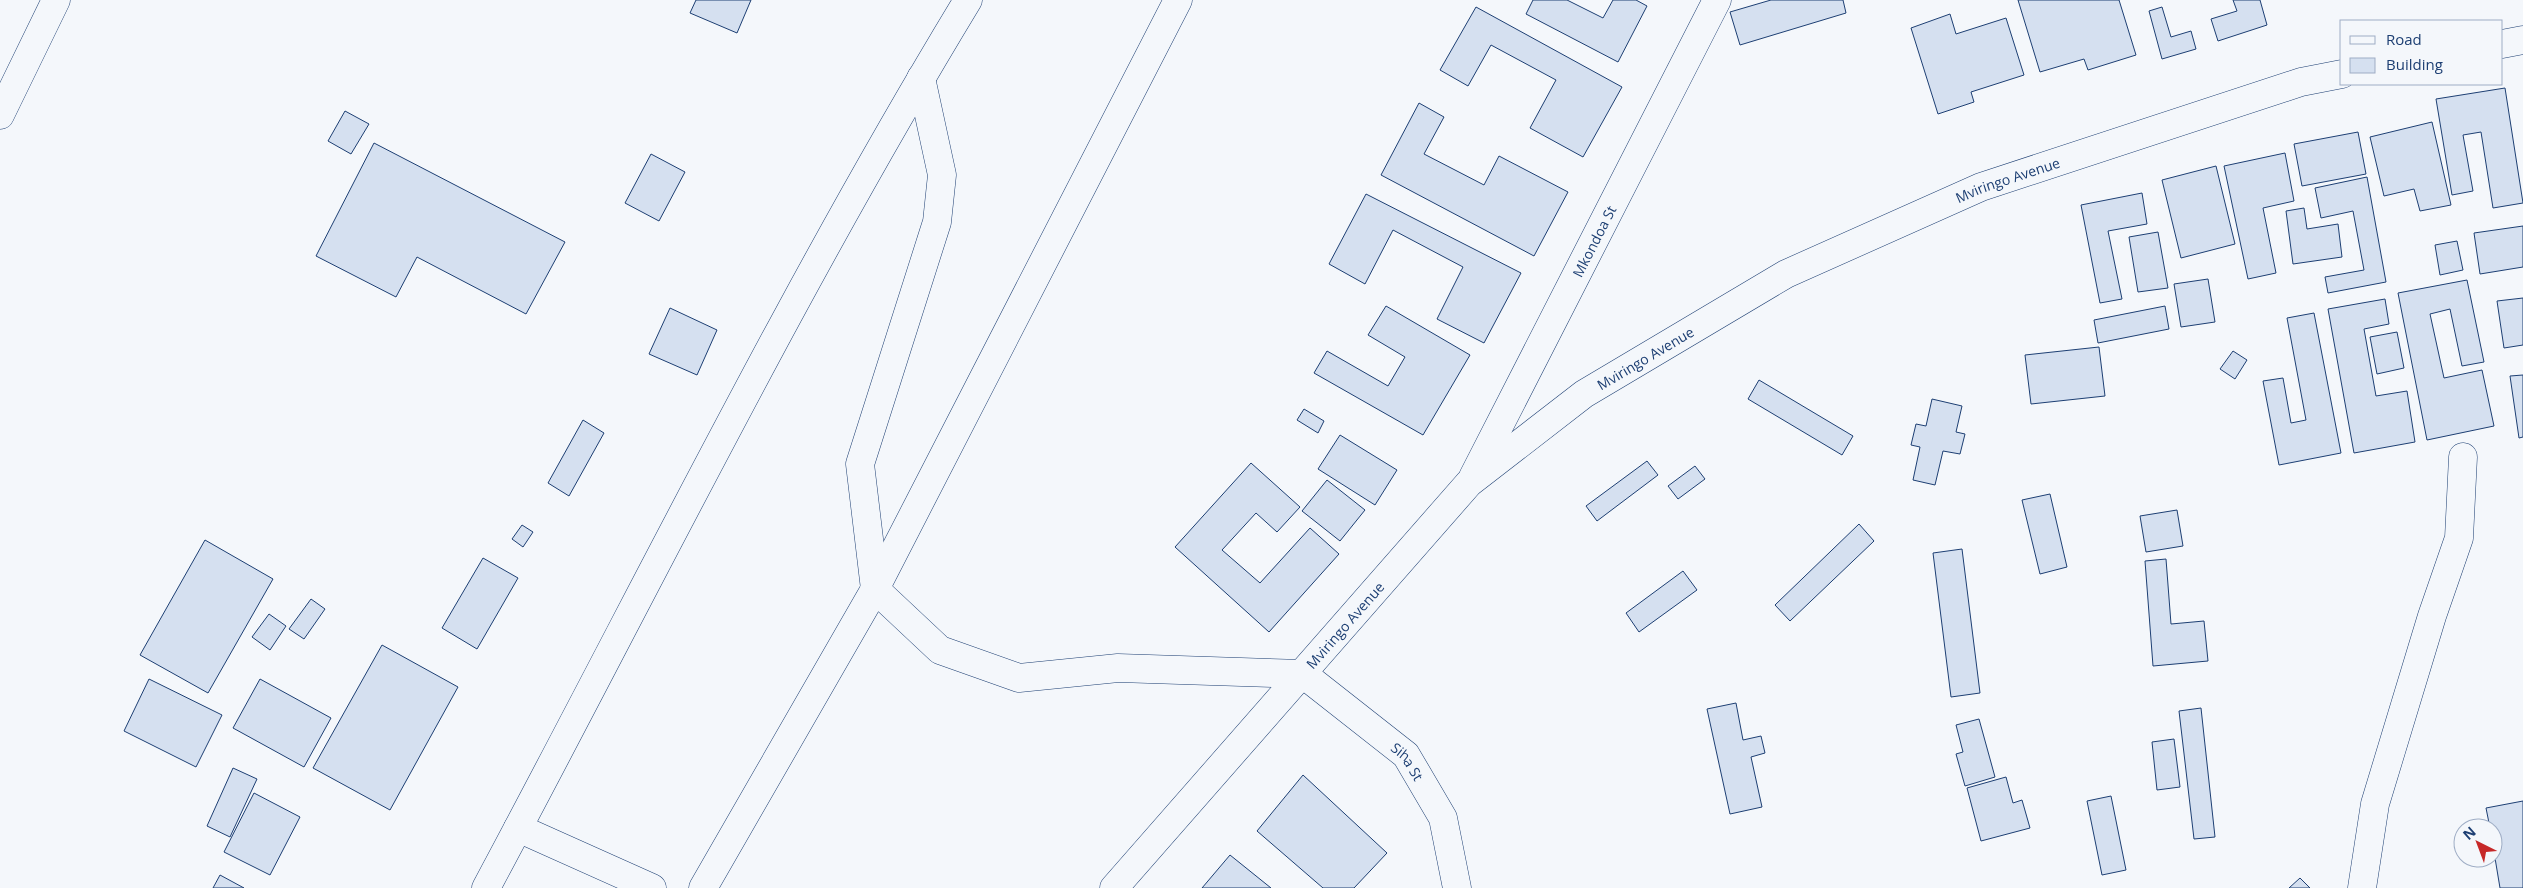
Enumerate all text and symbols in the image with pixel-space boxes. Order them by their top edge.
legend [2340,20,2503,85]
text: Road [2386,29,2422,49]
text: Building [2386,54,2443,74]
street label: Mviringo Avenue [1952,152,2062,207]
street label: Mkondoa St [1567,202,1620,280]
street label: Mviringo Avenue [1593,322,1697,394]
street label: Mviringo Avenue [1301,577,1388,672]
street label: Siha St [1388,738,1428,784]
north arrow [2453,818,2503,868]
text: N [2458,822,2480,844]

